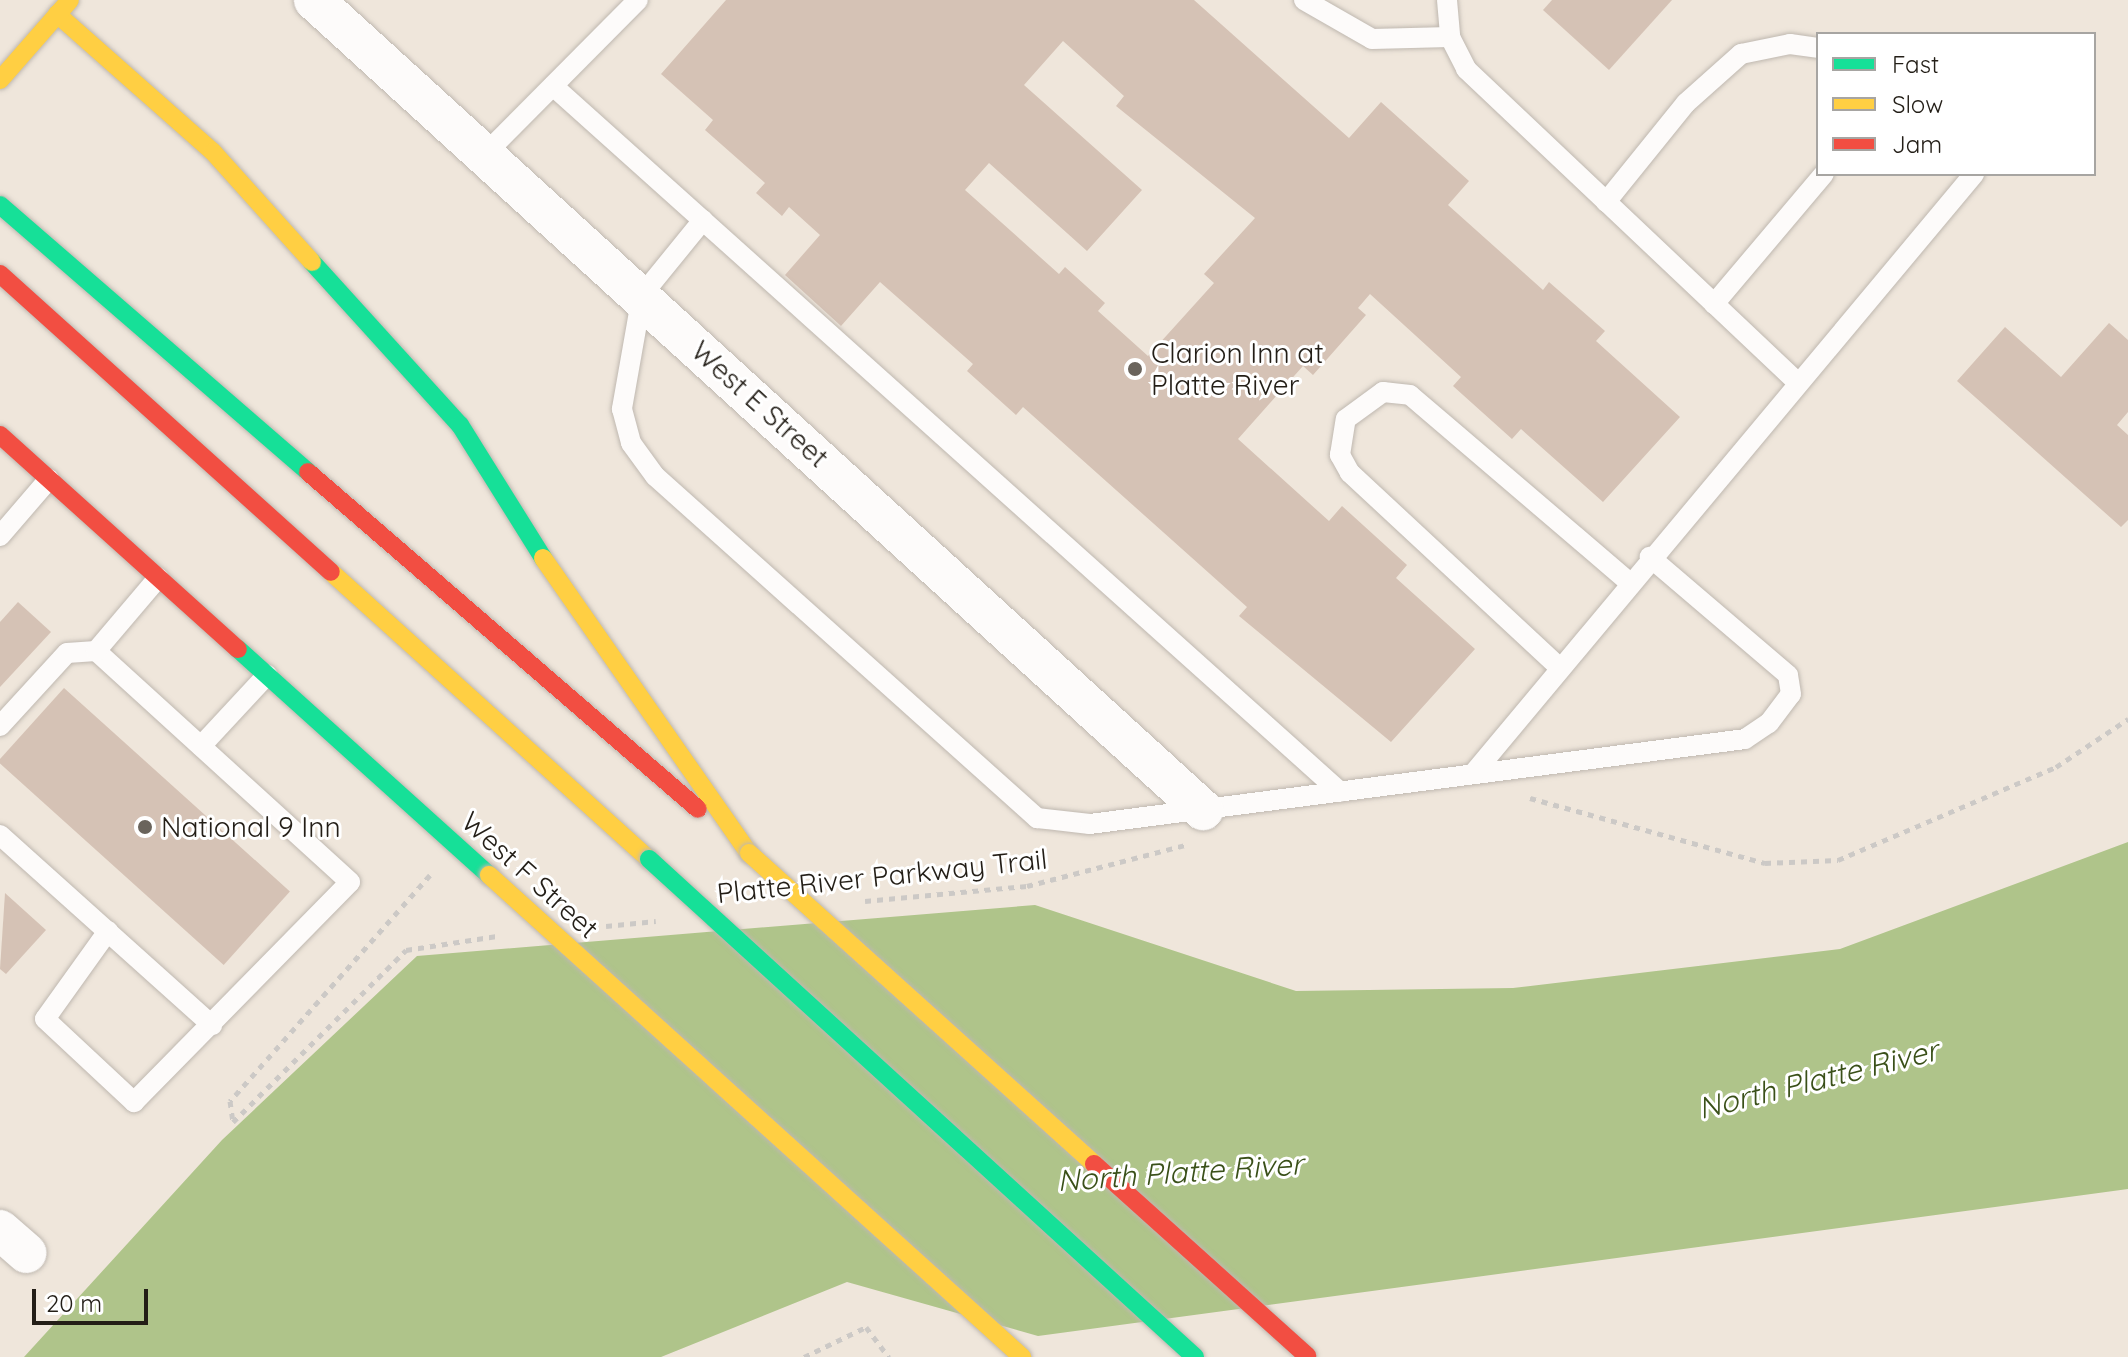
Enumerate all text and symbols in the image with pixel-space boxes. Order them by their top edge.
legend [1816,32,2096,176]
text: Fast [1892,49,1939,79]
text: Slow [1892,89,1943,119]
text: Jam [1892,129,1942,159]
street label: West E Street [685,334,835,474]
place label: Clarion Inn at Platte River [1151,336,1324,402]
marker: Clarion Inn at Platte River [1126,360,1144,378]
street label: West F Street [455,805,605,945]
place label: National 9 Inn [161,810,341,844]
marker: National 9 Inn [136,818,154,836]
street label: Platte River Parkway Trail [715,842,1049,910]
water label: North Platte River [1694,1032,1942,1126]
water label: North Platte River [1056,1145,1304,1199]
scale bar [36,1273,152,1323]
text: 20 m [46,1288,102,1318]

